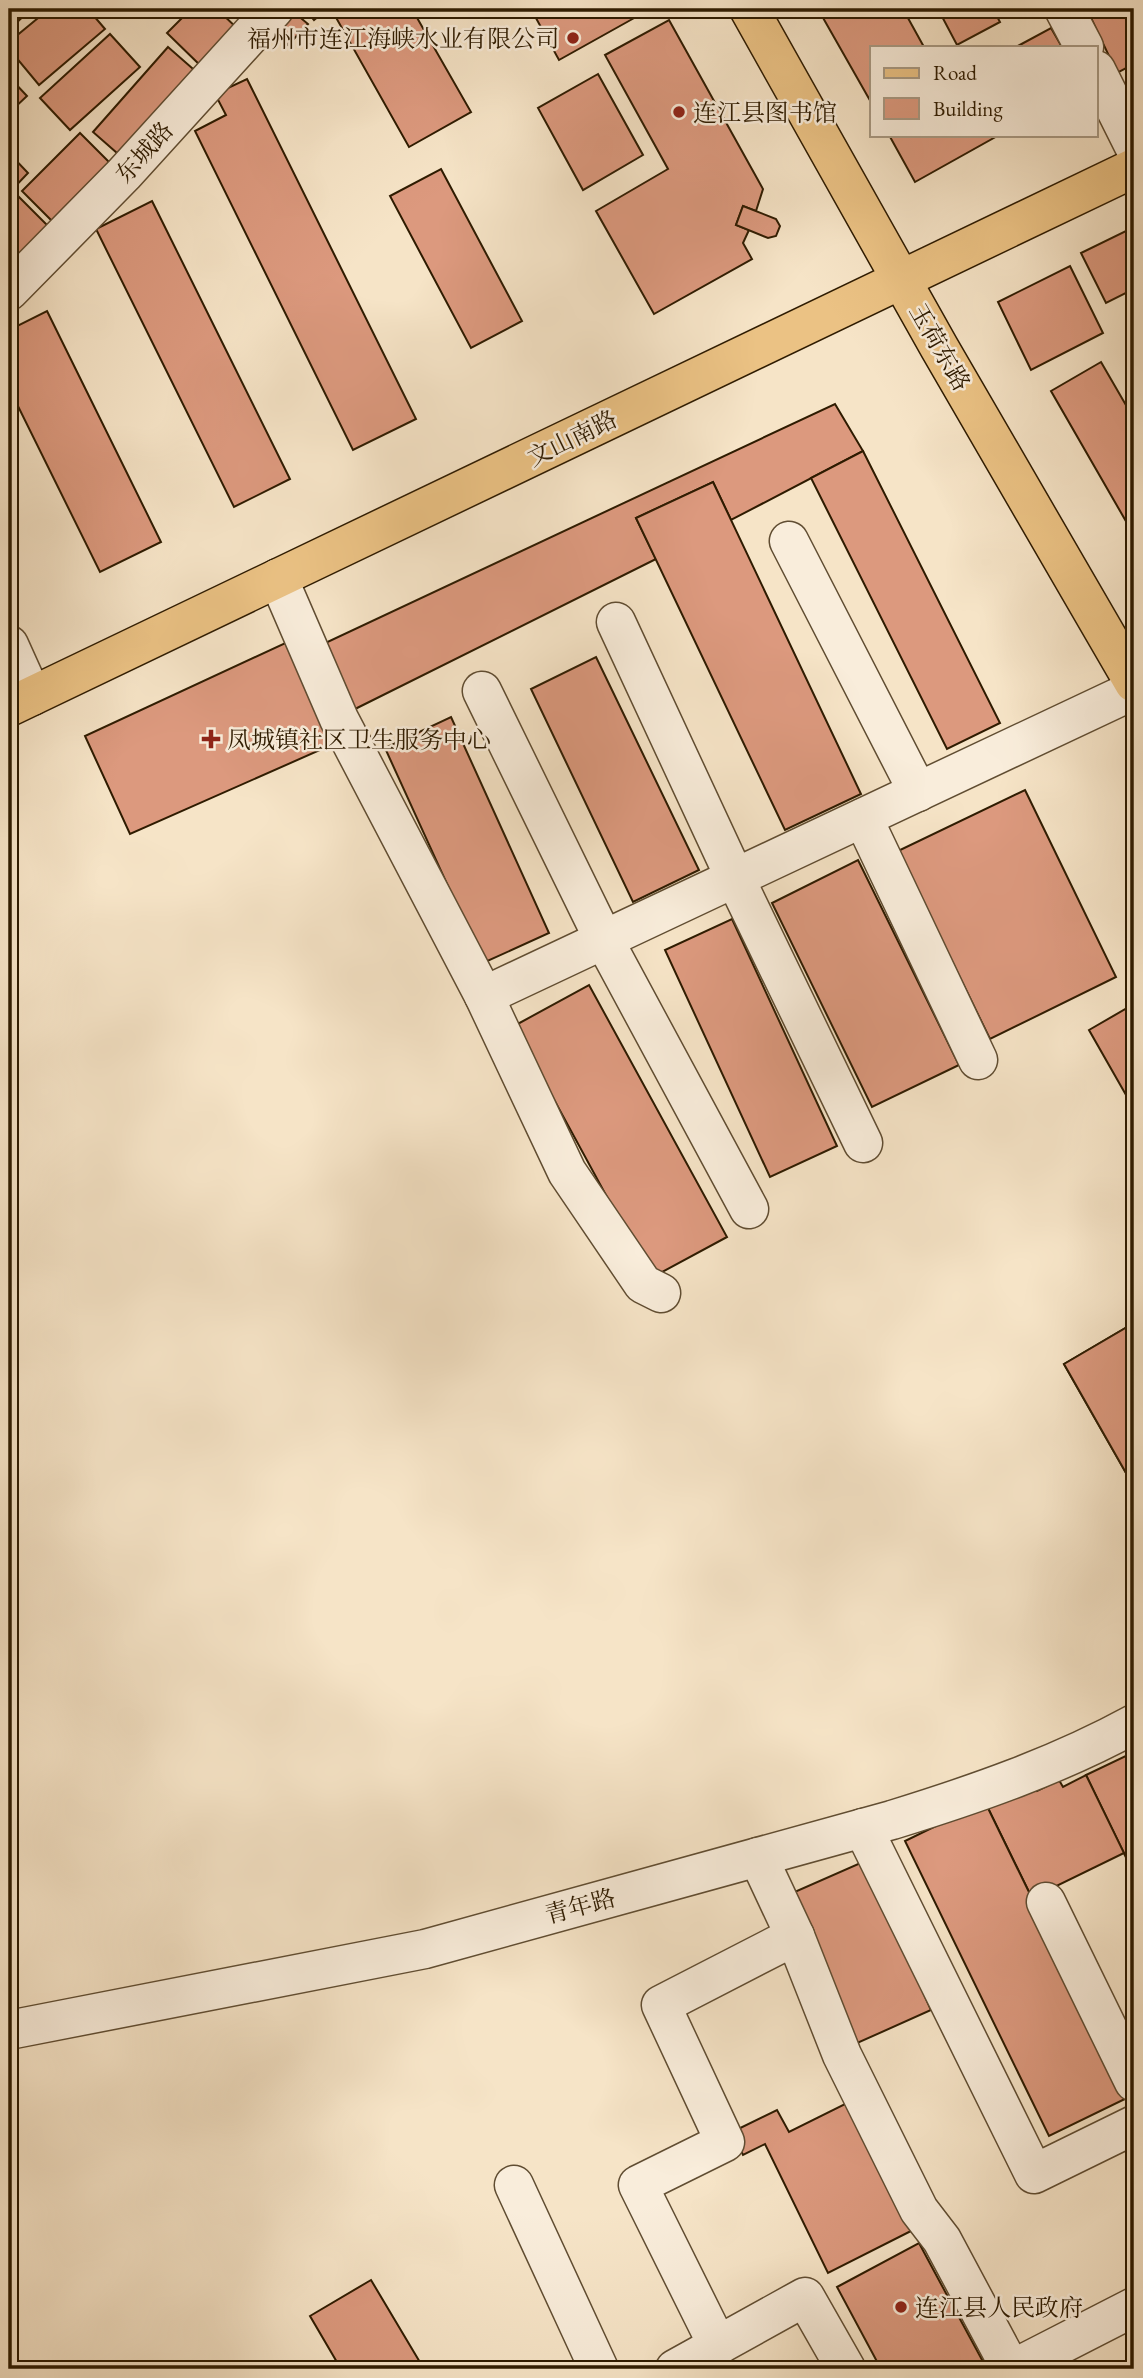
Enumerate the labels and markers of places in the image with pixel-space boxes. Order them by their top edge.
place label: 福州市连江海峡水业有限公司 [247,23,559,54]
marker: 福州市连江海峡水业有限公司 [565,30,581,46]
place label: 连江县图书馆 [693,97,837,128]
marker: 连江县图书馆 [671,104,687,120]
place label: 凤城镇社区卫生服务中心 [227,724,491,755]
marker: 凤城镇社区卫生服务中心 [201,729,221,749]
place label: 连江县人民政府 [915,2292,1083,2323]
marker: 连江县人民政府 [893,2299,909,2315]

